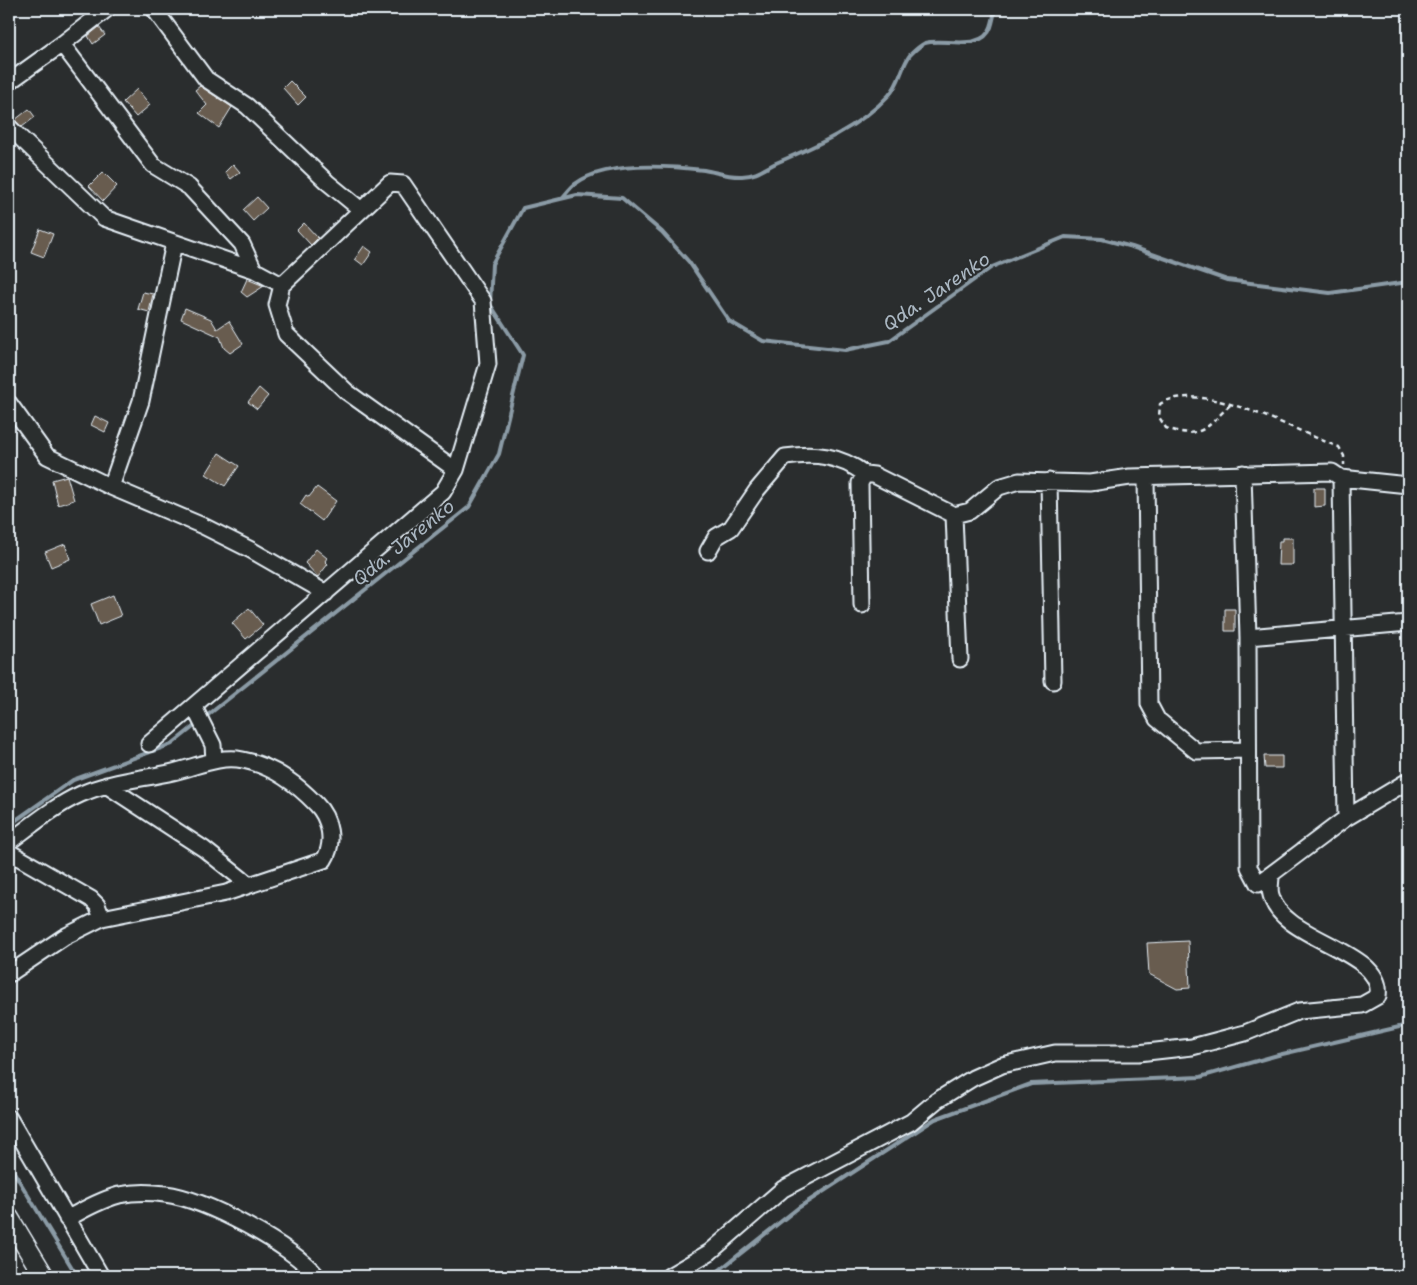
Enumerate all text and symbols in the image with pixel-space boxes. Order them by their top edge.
water label: Qda. Jarenko [878,246,995,337]
water label: Qda. Jarenko [347,493,460,591]

